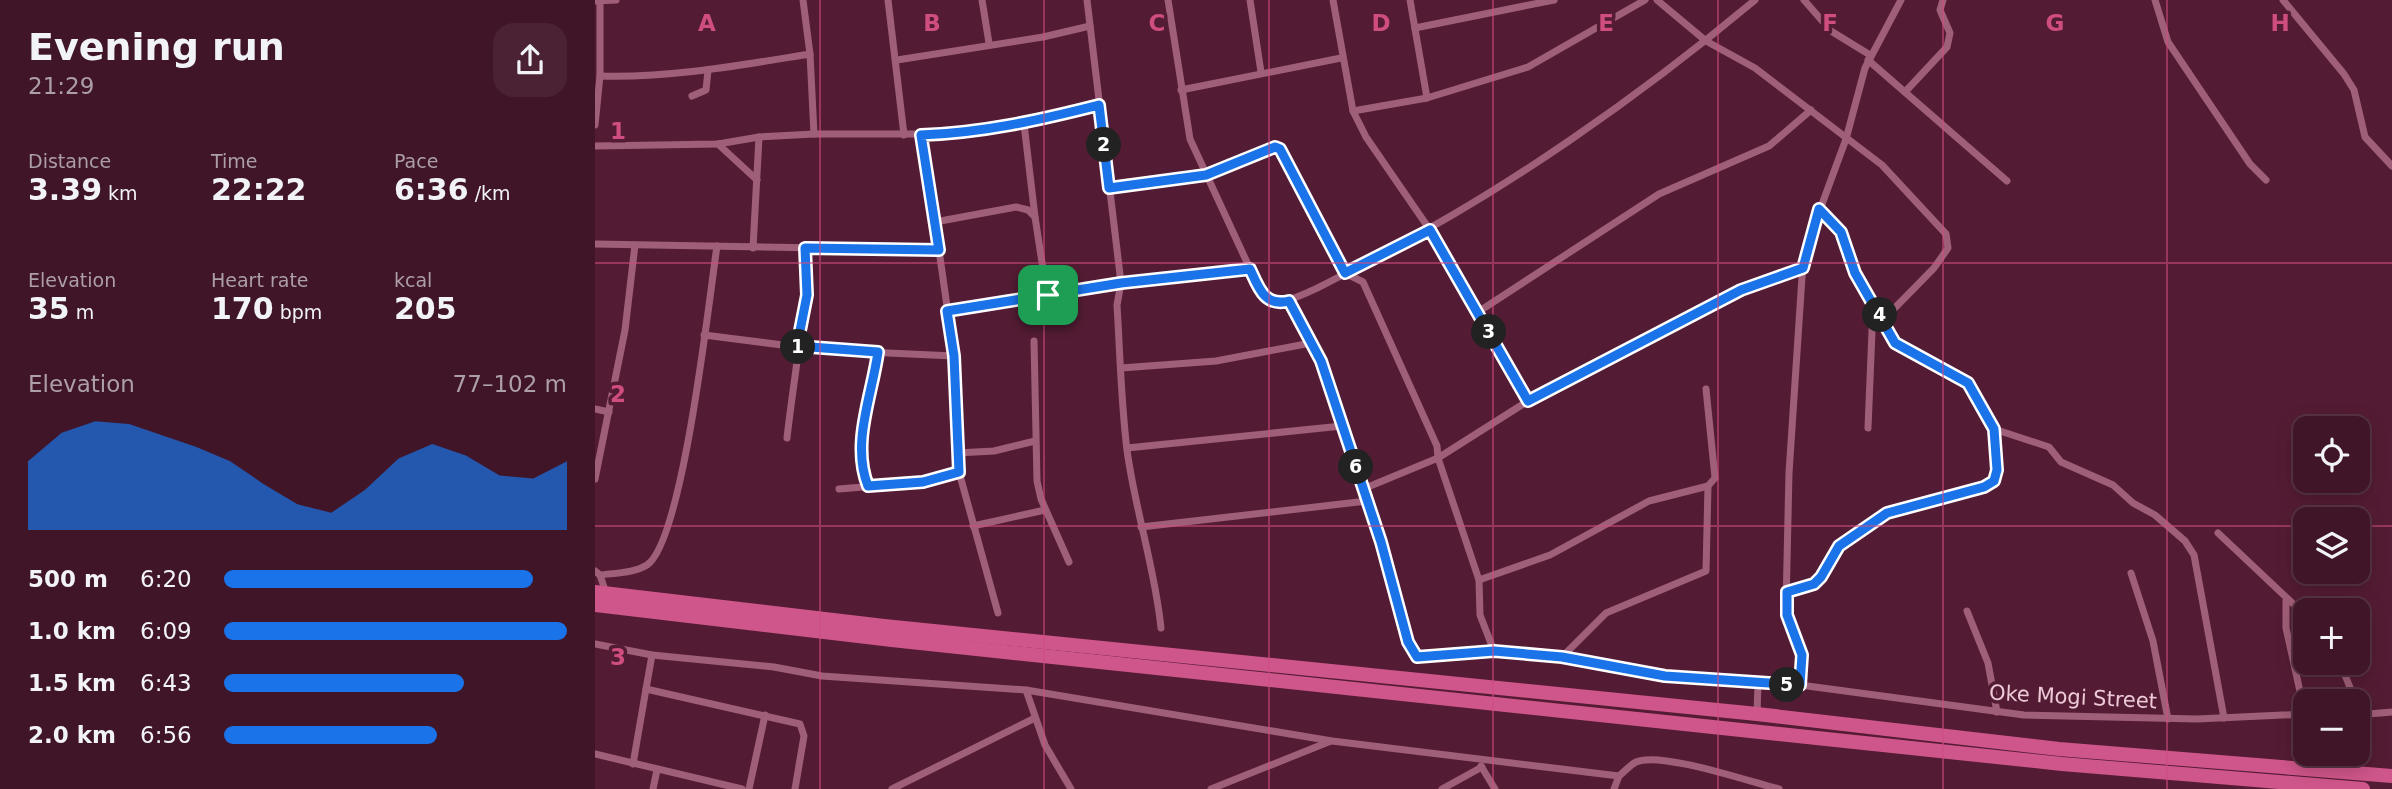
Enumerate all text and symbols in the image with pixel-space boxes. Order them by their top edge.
text: A [698,10,716,36]
text: B [923,10,941,36]
text: C [1149,10,1165,36]
text: D [1371,10,1391,36]
text: E [1598,10,1614,36]
text: F [1822,10,1838,36]
text: G [2046,10,2064,36]
text: H [2270,10,2290,36]
button: share [493,23,567,97]
text: Evening run [28,25,285,69]
text: 21:29 [28,73,94,99]
text: 1 [610,118,626,144]
pin: 2 [1086,128,1121,162]
text: 2 [1097,133,1110,155]
text: Distance [28,150,111,172]
text: Time [211,150,258,172]
text: Pace [394,150,438,172]
text: 3.39 [28,172,102,207]
text: 22:22 [211,172,307,207]
text: 6:36 [394,172,469,207]
text: km [102,182,138,204]
text: /km [469,182,511,204]
pin [1018,265,1078,325]
text: Elevation [28,269,116,291]
text: Heart rate [211,269,309,291]
text: kcal [394,269,432,291]
icon: arrive [1029,276,1067,314]
text: 35 [28,291,70,326]
text: 170 [211,291,274,326]
text: 205 [394,291,457,326]
pin: 4 [1863,298,1897,332]
text: m [70,301,94,323]
text: bpm [274,301,322,323]
text: 4 [1873,303,1886,325]
pin: 3 [1471,314,1507,350]
text: 3 [1482,320,1495,342]
pin: 1 [781,330,815,364]
text: 1 [791,335,804,357]
text: Elevation [28,371,135,397]
text: 77–102 m [453,371,567,397]
text: 2 [610,381,626,407]
map controls [2293,416,2370,766]
button: locate [2293,416,2370,493]
pin: 6 [1339,449,1373,484]
text: 6 [1349,455,1362,477]
button: layers [2293,507,2370,584]
text: 500 m [28,566,108,592]
text: 6:20 [140,566,192,592]
button: + [2293,598,2370,675]
text: 1.0 km [28,618,116,644]
text: 6:09 [140,618,192,644]
text: 3 [610,644,626,670]
pin: 5 [1769,668,1805,702]
text: 1.5 km [28,670,116,696]
text: 6:43 [140,670,192,696]
text: 5 [1780,673,1793,695]
street label: Oke Mogi Street [1988,681,2158,713]
button: − [2293,689,2370,766]
text: 2.0 km [28,722,116,748]
text: 6:56 [140,722,192,748]

